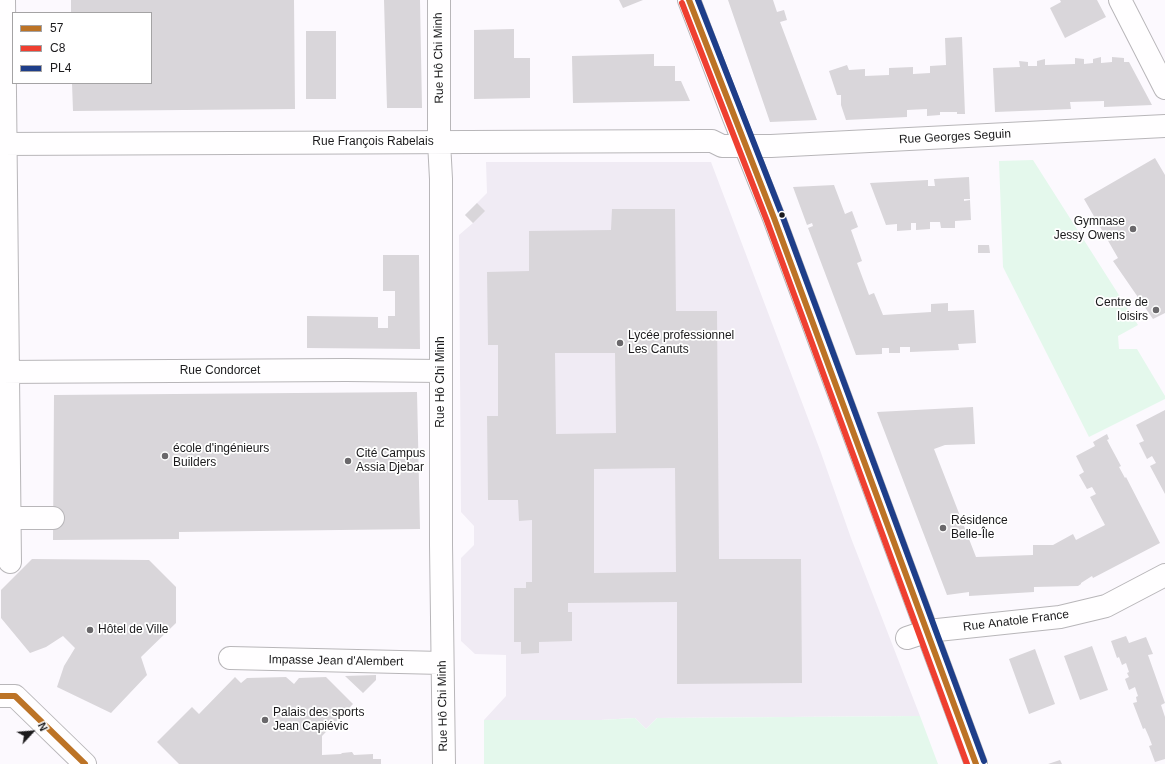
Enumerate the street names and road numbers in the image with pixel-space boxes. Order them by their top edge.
street label: Rue Hô Chi Minh [431,12,447,104]
street label: Rue Georges Seguin [899,127,1011,147]
street label: Rue François Rabelais [312,135,434,149]
street label: Rue Hô Chi Minh [434,336,448,428]
street label: Rue Condorcet [180,364,260,378]
street label: Rue Anatole France [962,607,1070,635]
street label: Impasse Jean d'Alembert [268,653,404,669]
street label: Rue Hô Chi Minh [435,660,451,752]

